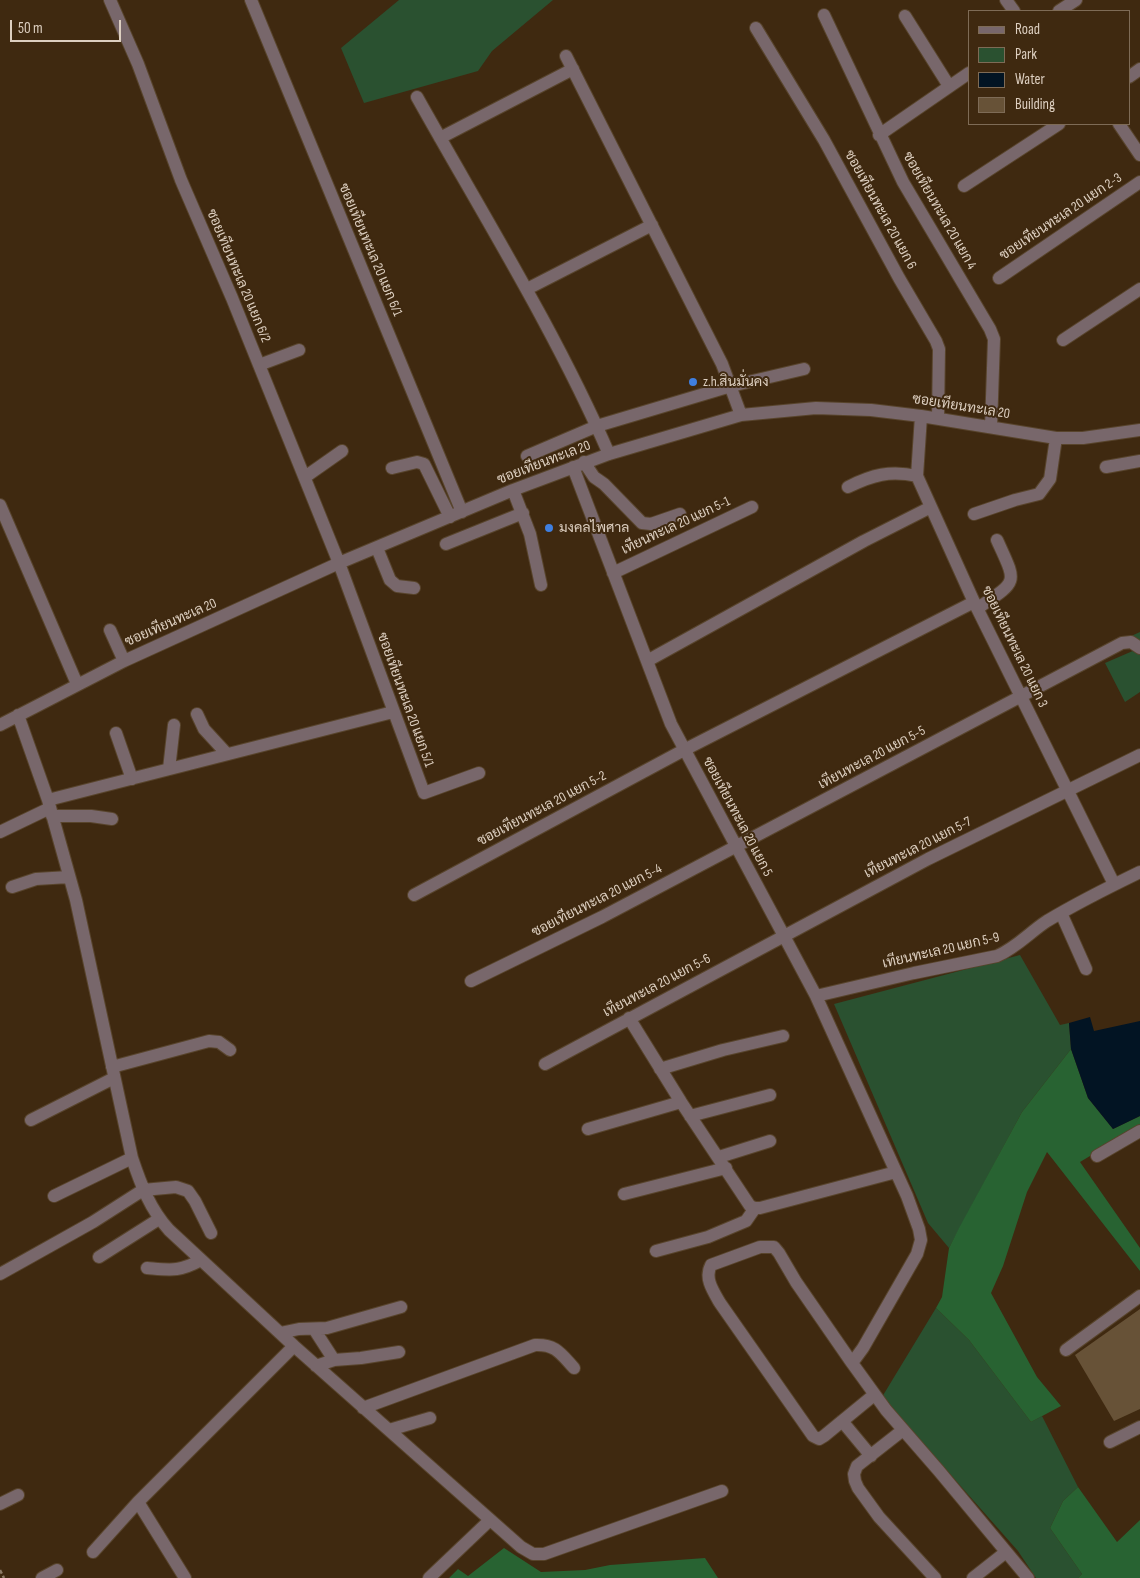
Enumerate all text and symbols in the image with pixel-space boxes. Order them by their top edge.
scale bar [12,10,124,42]
legend [968,10,1130,125]
text: 50 m [18,19,43,38]
text: Road [1015,20,1040,39]
text: Park [1015,45,1037,64]
text: Water [1015,70,1045,89]
text: Building [1015,95,1055,114]
street label: ซอยเทียนทะเล 20 แยก 6 [840,148,920,272]
street label: ซอยเทียนทะเล 20 แยก 4 [898,149,980,273]
street label: ซอยเทียนทะเล 20 แยก 2-3 [997,170,1125,264]
street label: ซอยเทียนทะเล 20 แยก 6/1 [334,181,406,319]
street label: ซอยเทียนทะเล 20 แยก 6/2 [202,207,274,345]
place label: z.h.สินมั่นคง [703,374,769,390]
marker: z.h.สินมั่นคง [687,376,699,388]
street label: ซอยเทียนทะเล 20 [911,391,1011,423]
street label: ซอยเทียนทะเล 20 [495,437,593,489]
street label: เทียนทะเล 20 แยก 5-1 [619,493,733,559]
place label: มงคลไพศาล [559,520,629,536]
marker: มงคลไพศาล [543,522,555,534]
street label: ซอยเทียนทะเล 20 แยก 3 [977,583,1051,711]
street label: ซอยเทียนทะเล 20 [123,595,219,651]
street label: ซอยเทียนทะเล 20 แยก 5/1 [373,630,437,770]
street label: เทียนทะเล 20 แยก 5-5 [816,723,928,793]
street label: ซอยเทียนทะเล 20 แยก 5 [698,754,776,880]
street label: ซอยเทียนทะเล 20 แยก 5-2 [475,768,609,850]
street label: เทียนทะเล 20 แยก 5-7 [862,814,974,882]
street label: ซอยเทียนทะเล 20 แยก 5-4 [529,861,665,941]
street label: เทียนทะเล 20 แยก 5-9 [881,929,1001,973]
street label: เทียนทะเล 20 แยก 5-6 [600,951,714,1021]

